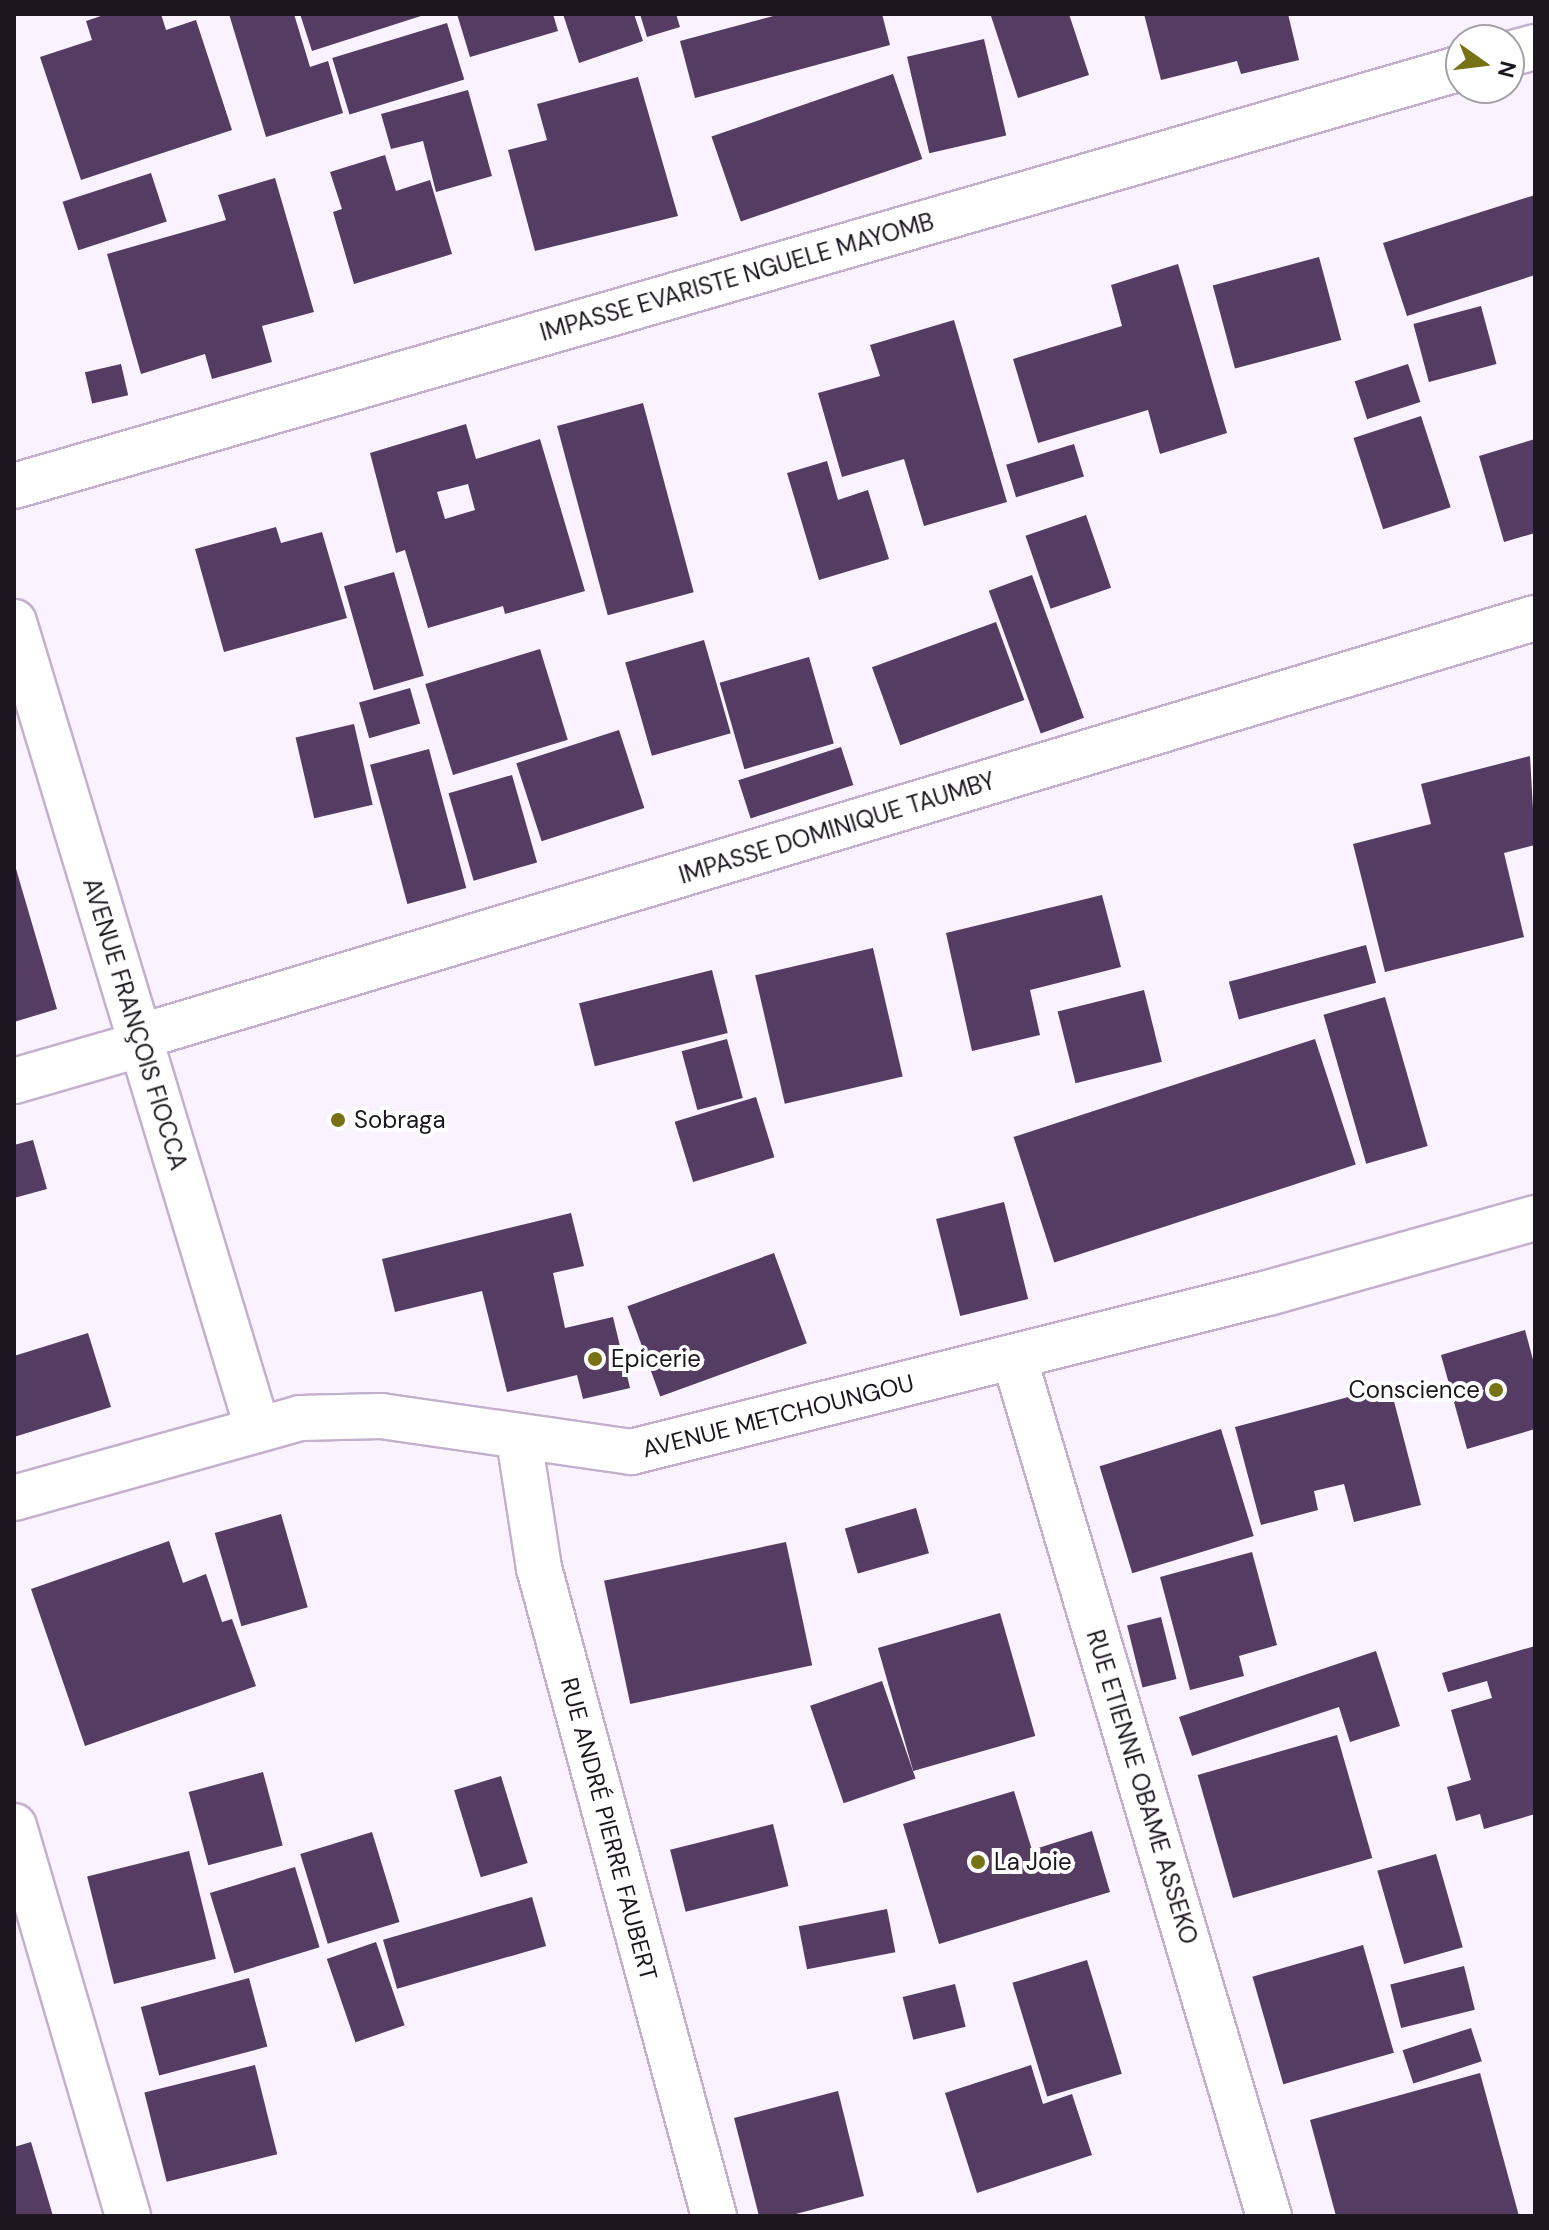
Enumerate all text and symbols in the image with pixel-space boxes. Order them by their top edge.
north arrow [1445,24,1525,104]
text: N [1491,58,1523,81]
street label: IMPASSE EVARISTE NGUELE MAYOMB [537,207,937,347]
street label: IMPASSE DOMINIQUE TAUMBY [675,766,999,890]
street label: AVENUE FRANÇOIS FIOCCA [77,875,193,1173]
place label: Sobraga [354,1106,446,1134]
marker: Sobraga [329,1111,347,1129]
place label: Epicerie [611,1345,701,1373]
marker: Epicerie [586,1350,604,1368]
street label: AVENUE METCHOUNGOU [639,1368,917,1464]
place label: Conscience [1348,1376,1480,1404]
marker: Conscience [1487,1381,1505,1399]
street label: RUE ETIENNE OBAME ASSEKO [1080,1626,1204,1948]
street label: RUE ANDRÉ PIERRE FAUBERT [555,1674,663,1984]
place label: La Joie [994,1848,1072,1876]
marker: La Joie [969,1853,987,1871]

